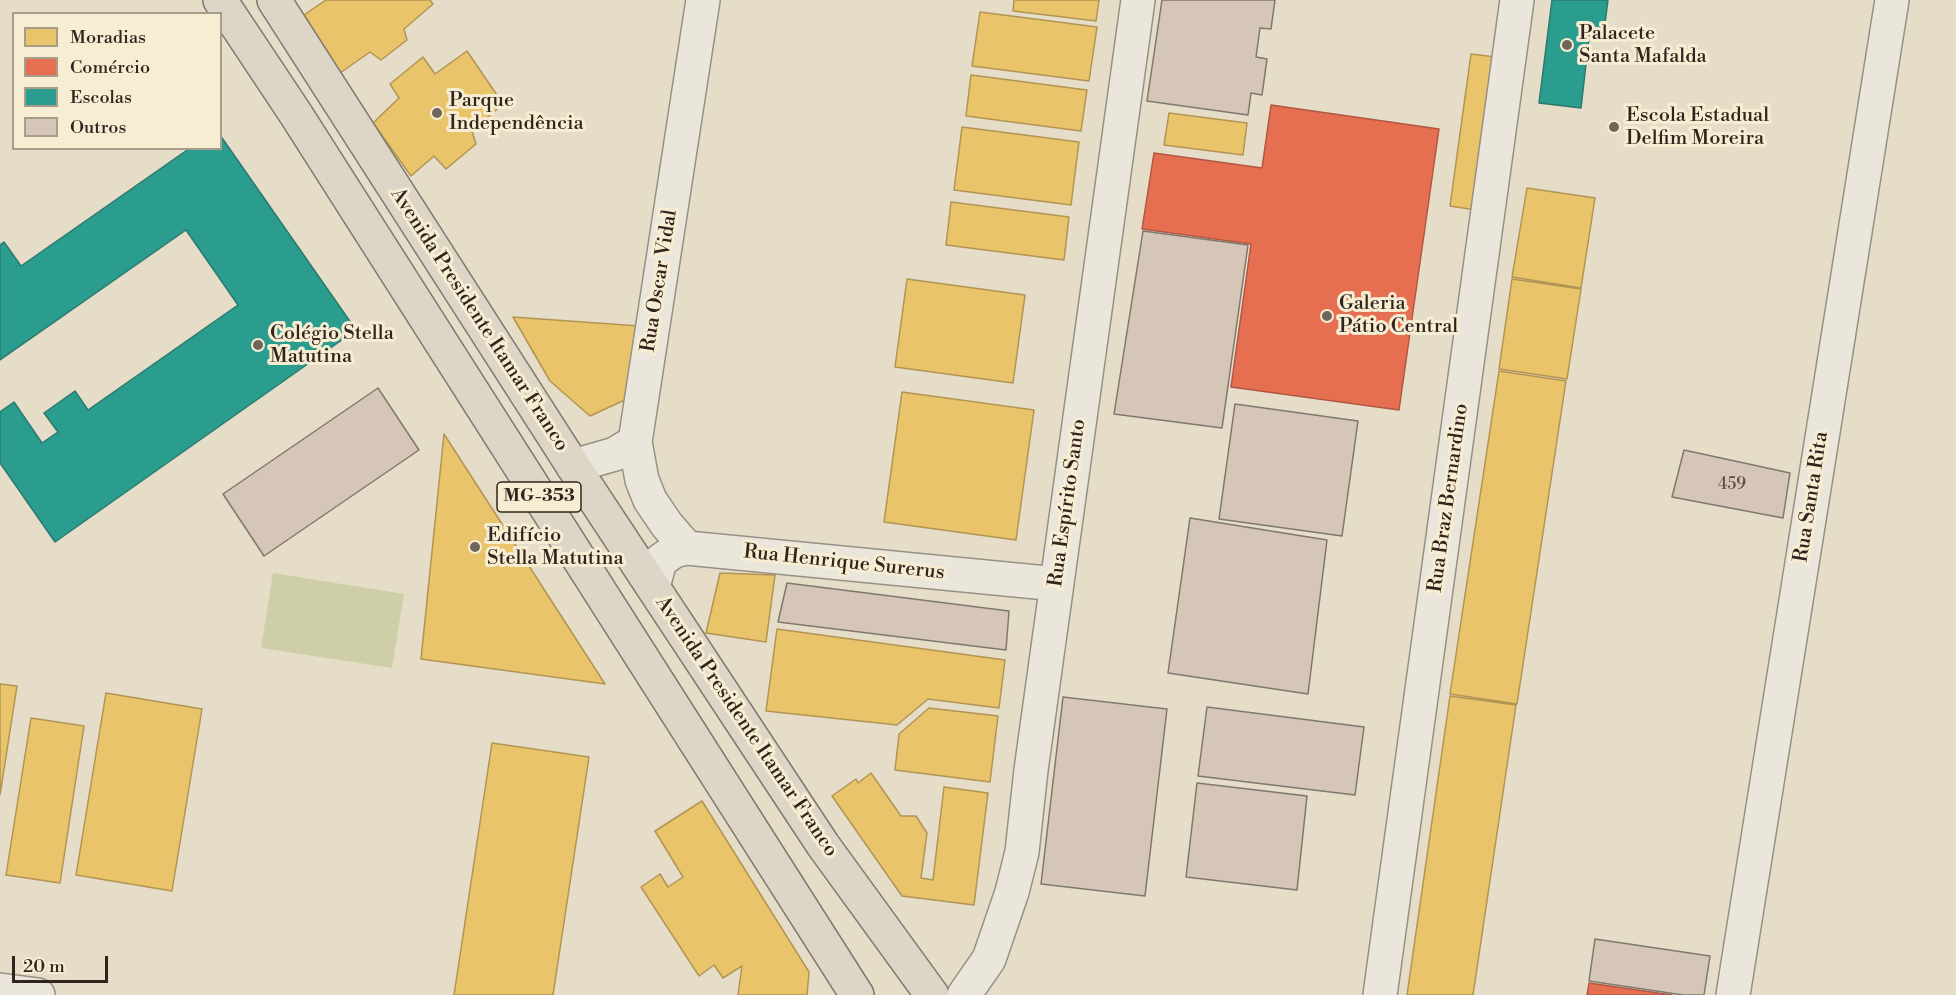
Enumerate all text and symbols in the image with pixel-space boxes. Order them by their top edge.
legend [12,12,222,150]
place label: Palacete Santa Mafalda [1579,22,1707,69]
text: Moradias [70,26,146,49]
marker: Palacete Santa Mafalda [1560,38,1574,52]
text: Comércio [70,56,150,79]
text: Escolas [70,86,132,109]
place label: Parque Independência [449,89,584,136]
place label: Escola Estadual Delfim Moreira [1626,104,1769,151]
marker: Parque Independência [430,106,444,120]
text: Outros [70,116,126,139]
marker: Escola Estadual Delfim Moreira [1607,120,1621,134]
street label: Avenida Presidente Itamar Franco [385,184,573,456]
street label: Rua Oscar Vidal [637,208,683,354]
place label: Galeria Pátio Central [1339,292,1458,339]
marker: Galeria Pátio Central [1320,309,1334,323]
place label: Colégio Stella Matutina [270,322,394,369]
marker: Colégio Stella Matutina [251,338,265,352]
street label: Rua Braz Bernardino [1424,402,1474,594]
street label: Rua Espírito Santo [1044,417,1092,589]
street label: Rua Santa Rita [1790,430,1834,564]
house number: 459 [1718,475,1746,495]
road number: MG-353 [497,482,581,512]
place label: Edifício Stella Matutina [487,524,624,571]
marker: Edifício Stella Matutina [468,540,482,554]
street label: Rua Henrique Surerus [742,541,946,585]
street label: Avenida Presidente Itamar Franco [650,592,842,862]
scale bar [15,944,111,982]
text: 20 m [23,955,65,978]

